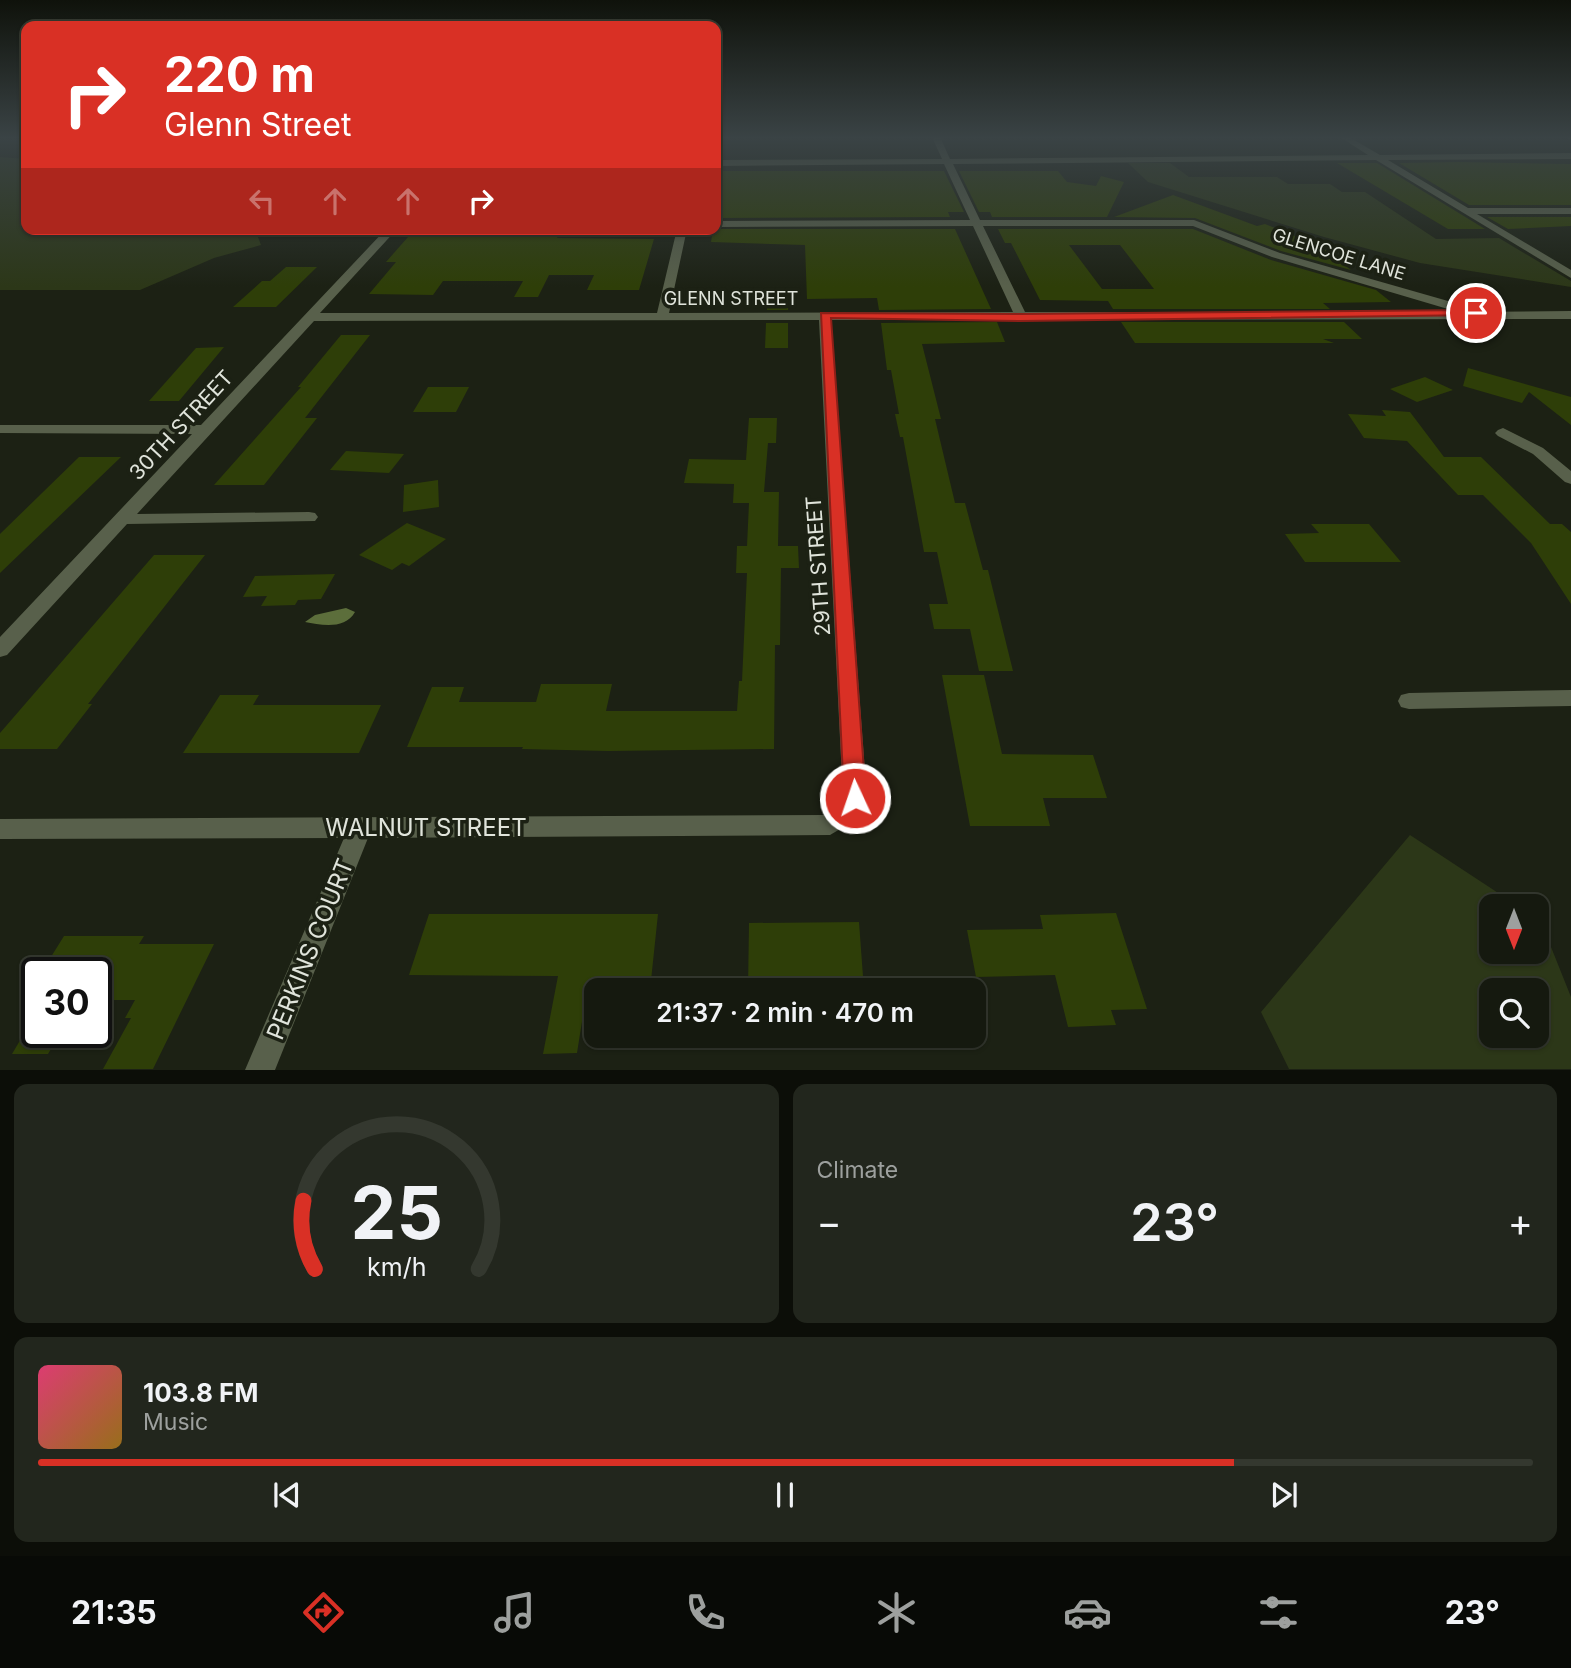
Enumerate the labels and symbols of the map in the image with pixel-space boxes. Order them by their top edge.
street label: GLENCOE LANE [1270,224,1408,284]
pin [1446,283,1506,343]
street label: GLENN STREET [664,288,798,309]
street label: 30TH STREET [124,365,238,485]
street label: 29TH STREET [801,495,835,637]
position arrow [818,761,892,835]
street label: WALNUT STREET [325,813,527,842]
street label: PERKINS COURT [260,854,360,1044]
north arrow [1479,894,1549,964]
speed limit sign: 30 [21,957,112,1048]

